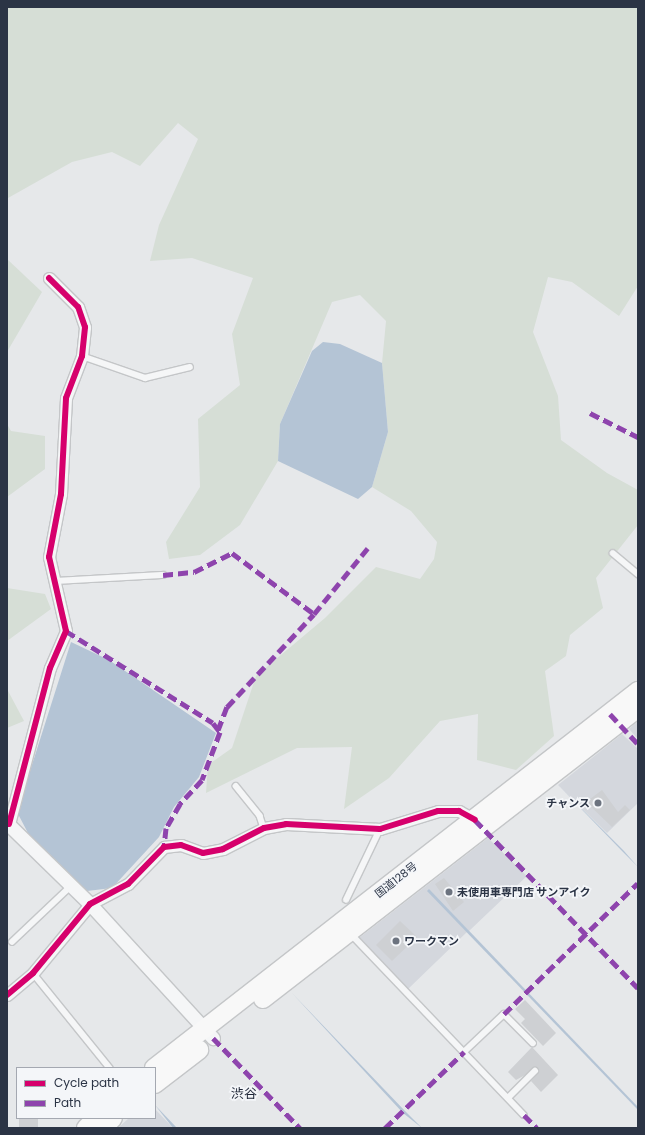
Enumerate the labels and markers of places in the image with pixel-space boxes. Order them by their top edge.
place label: チャンス [546,796,590,810]
marker: チャンス [593,798,603,808]
place label: 未使用車専門店 サンアイク [457,885,591,899]
marker: 未使用車専門店 サンアイク [444,887,454,897]
place label: ワークマン [404,934,459,948]
marker: ワークマン [391,936,401,946]

